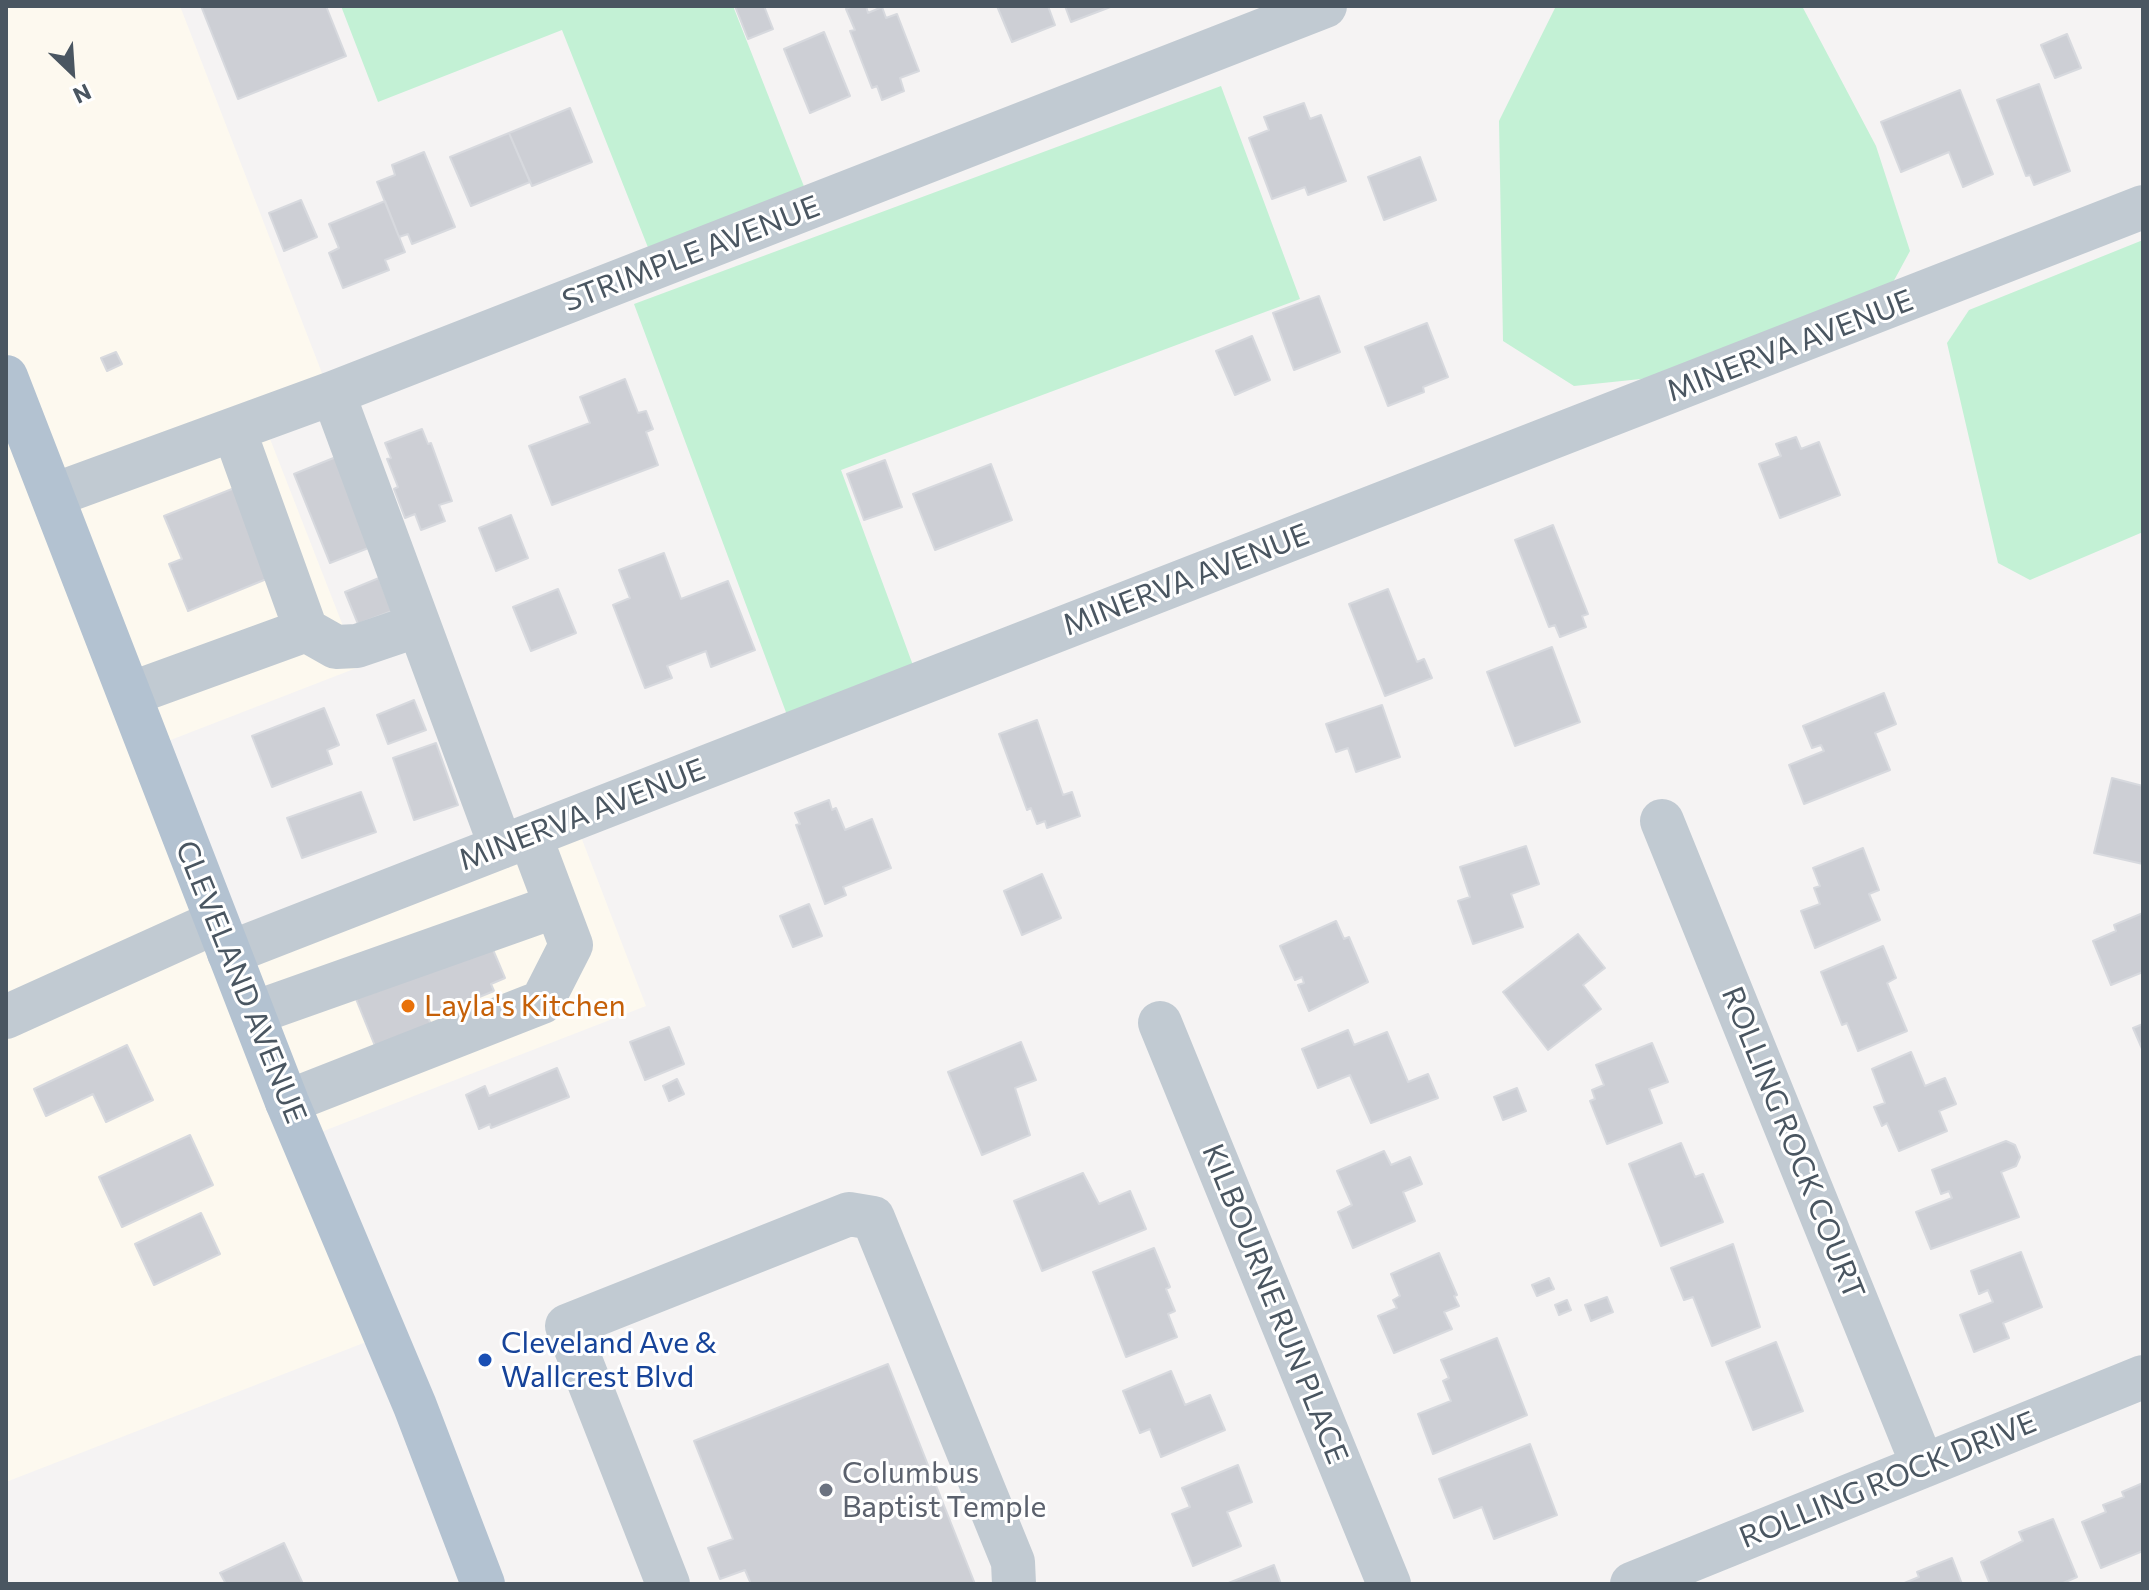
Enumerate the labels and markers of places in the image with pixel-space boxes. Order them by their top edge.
place label: Layla's Kitchen [424,988,626,1024]
marker: Layla's Kitchen [399,997,417,1015]
place label: Cleveland Ave & Wallcrest Blvd [501,1325,717,1396]
marker: Cleveland Ave & Wallcrest Blvd [476,1351,494,1369]
place label: Columbus Baptist Temple [842,1455,1046,1526]
marker: Columbus Baptist Temple [817,1481,835,1499]

